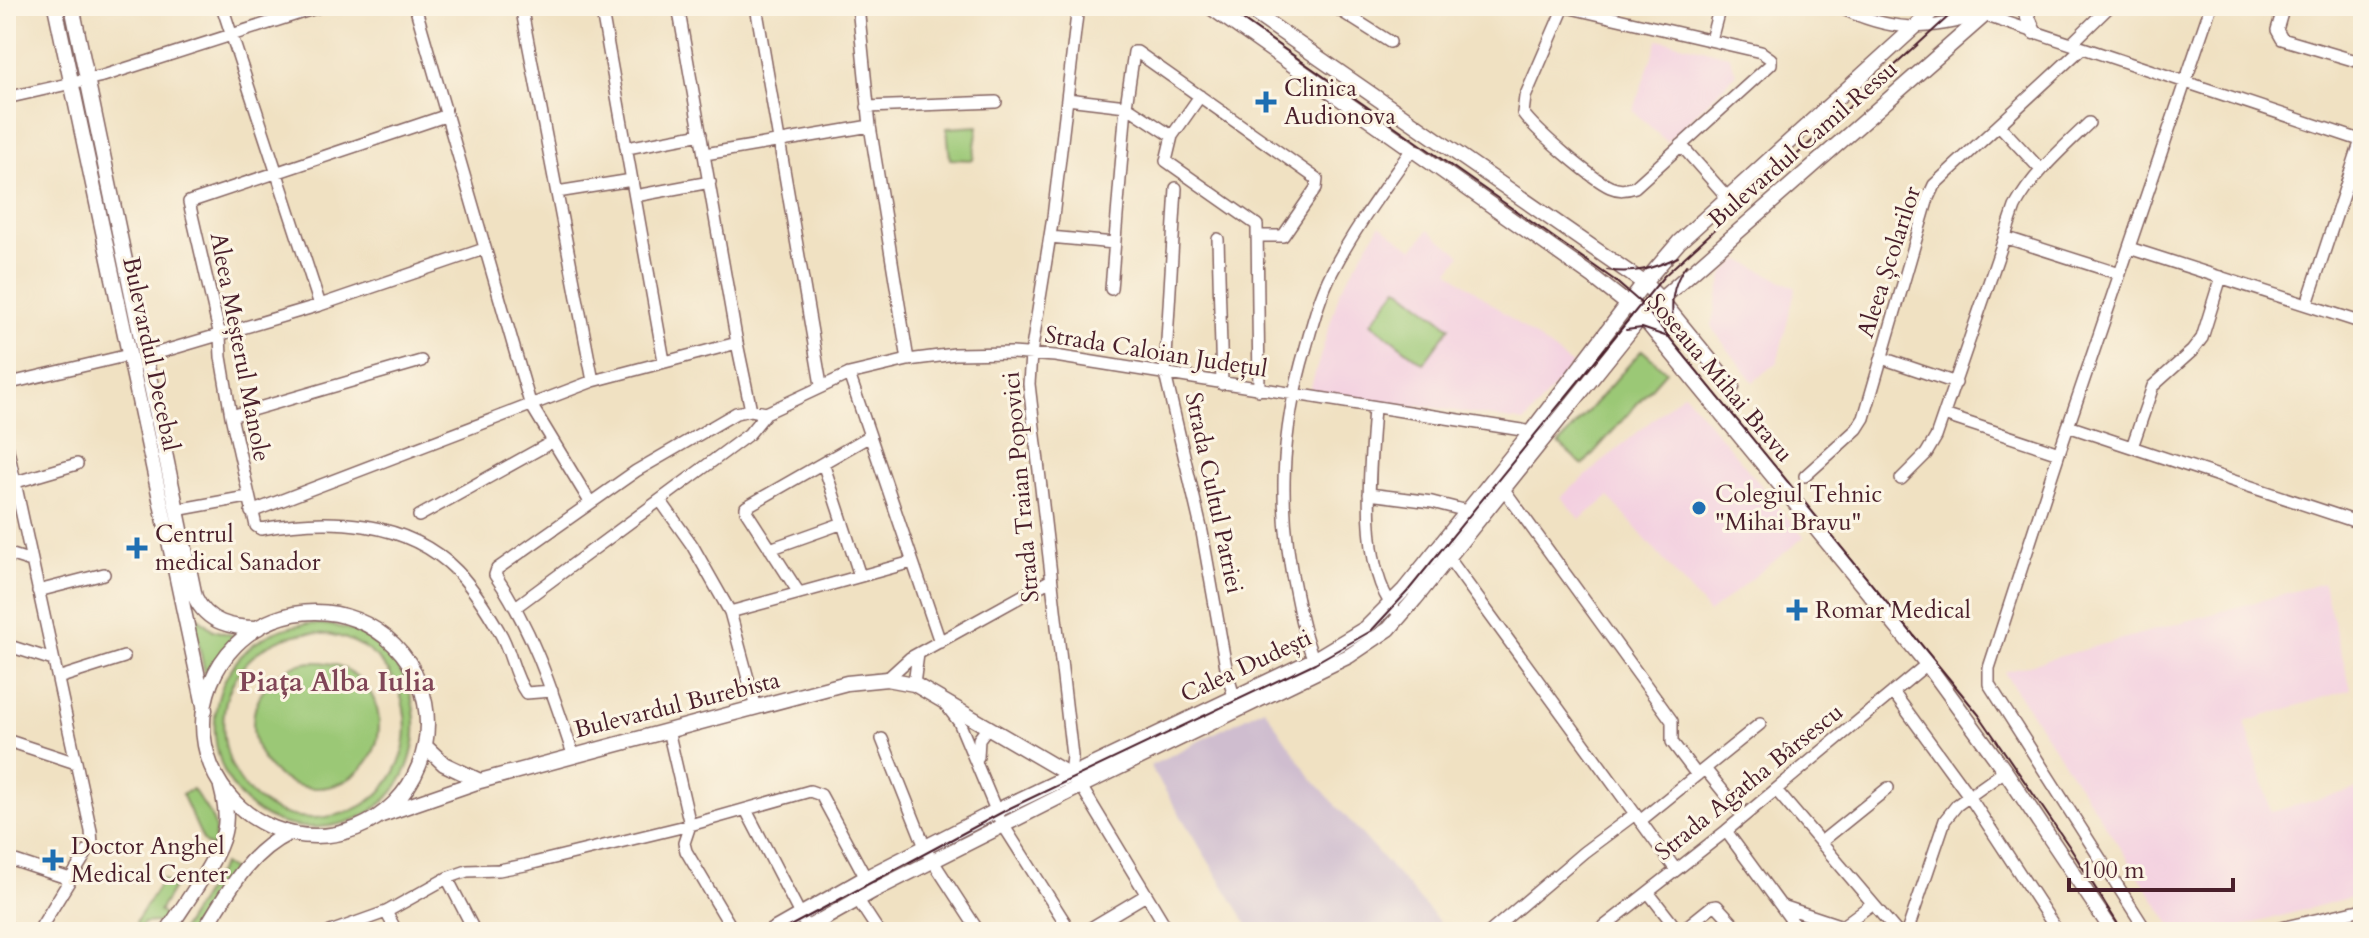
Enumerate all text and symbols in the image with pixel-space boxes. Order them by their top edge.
street label: Bulevardul Camil Ressu [1701,52,1905,236]
place label: Clinica Audionova [1284,72,1396,133]
marker: Clinica Audionova [1255,91,1277,113]
street label: Aleea Școlarilor [1849,182,1929,342]
street label: Aleea Meșterul Manole [202,230,278,464]
street label: Bulevardul Decebal [114,254,188,454]
street label: Șoseaua Mihai Bravu [1640,287,1800,469]
street label: Strada Caloian Județul [1042,318,1270,386]
street label: Strada Traian Popovici [994,370,1048,604]
street label: Strada Cultul Patriei [1177,390,1251,597]
place label: Colegiul Tehnic "Mihai Bravu" [1715,478,1882,539]
marker: Colegiul Tehnic "Mihai Bravu" [1690,499,1708,517]
place label: Centrul medical Sanador [155,518,321,579]
marker: Centrul medical Sanador [126,537,148,559]
place label: Romar Medical [1815,594,1971,627]
marker: Romar Medical [1786,599,1808,621]
street label: Calea Dudești [1175,621,1317,711]
district label: Piața Alba Iulia [239,663,435,701]
street label: Bulevardul Burebista [571,663,784,747]
street label: Strada Agatha Bârsescu [1648,696,1850,868]
place label: Doctor Anghel Medical Center [71,830,228,891]
scale bar [2069,842,2233,892]
marker: Doctor Anghel Medical Center [42,849,64,871]
text: 100 m [2081,854,2145,887]

